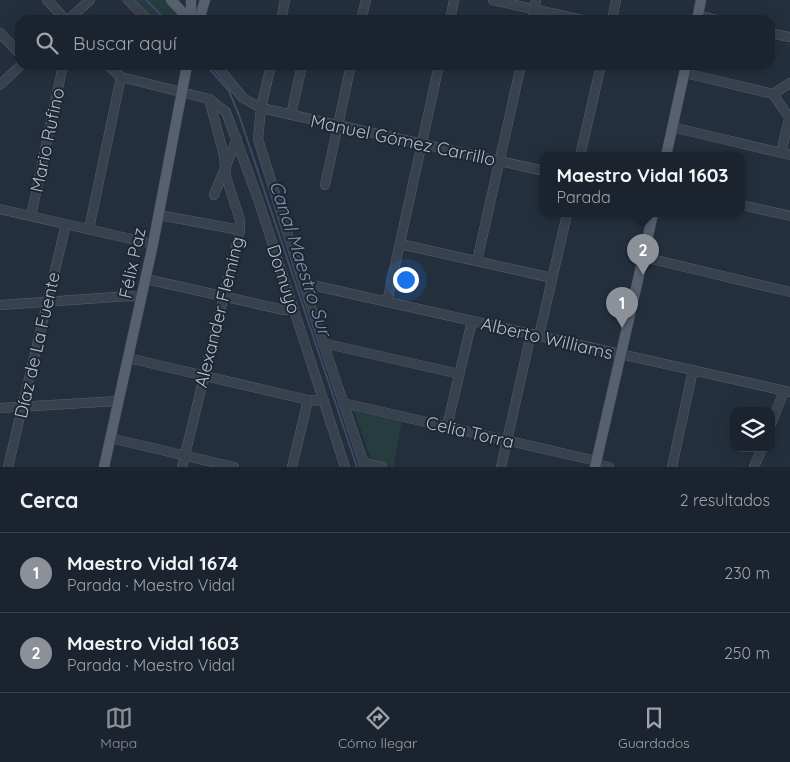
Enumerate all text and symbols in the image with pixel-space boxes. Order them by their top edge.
search box [15,15,775,70]
icon: search [33,29,61,57]
text: Buscar aquí [73,31,177,55]
street label: Mario Rufino [25,86,69,194]
street label: Manuel Gómez Carrillo [308,109,498,171]
popup [540,152,745,217]
text: Maestro Vidal 1603 [556,163,729,187]
water label: Canal Maestro Sur [265,177,338,341]
text: Parada [556,187,611,207]
street label: Félix Paz [113,225,151,301]
street label: Alexander Fleming [189,234,249,390]
pin: 2 [627,234,659,275]
street label: Domuyo [262,241,306,317]
your location [393,267,419,293]
street label: Díaz de La Fuente [9,270,65,420]
pin: 1 [606,287,638,328]
street label: Alberto Williams [479,312,615,364]
map controls [730,407,775,452]
button: layers [730,407,775,452]
street label: Celia Torra [424,411,516,453]
text: Cerca [20,487,78,513]
text: 2 resultados [680,490,770,510]
text: Maestro Vidal 1674 [67,551,238,575]
text: 1 [33,563,39,583]
text: 230 m [724,563,770,583]
text: Parada · Maestro Vidal [67,575,235,595]
text: Maestro Vidal 1603 [67,631,239,655]
text: 2 [31,643,41,663]
text: 250 m [724,643,770,663]
text: Parada · Maestro Vidal [67,655,235,675]
tab: Mapa [100,704,137,752]
tab: Cómo llegar [338,704,417,752]
tab: Guardados [618,704,690,752]

